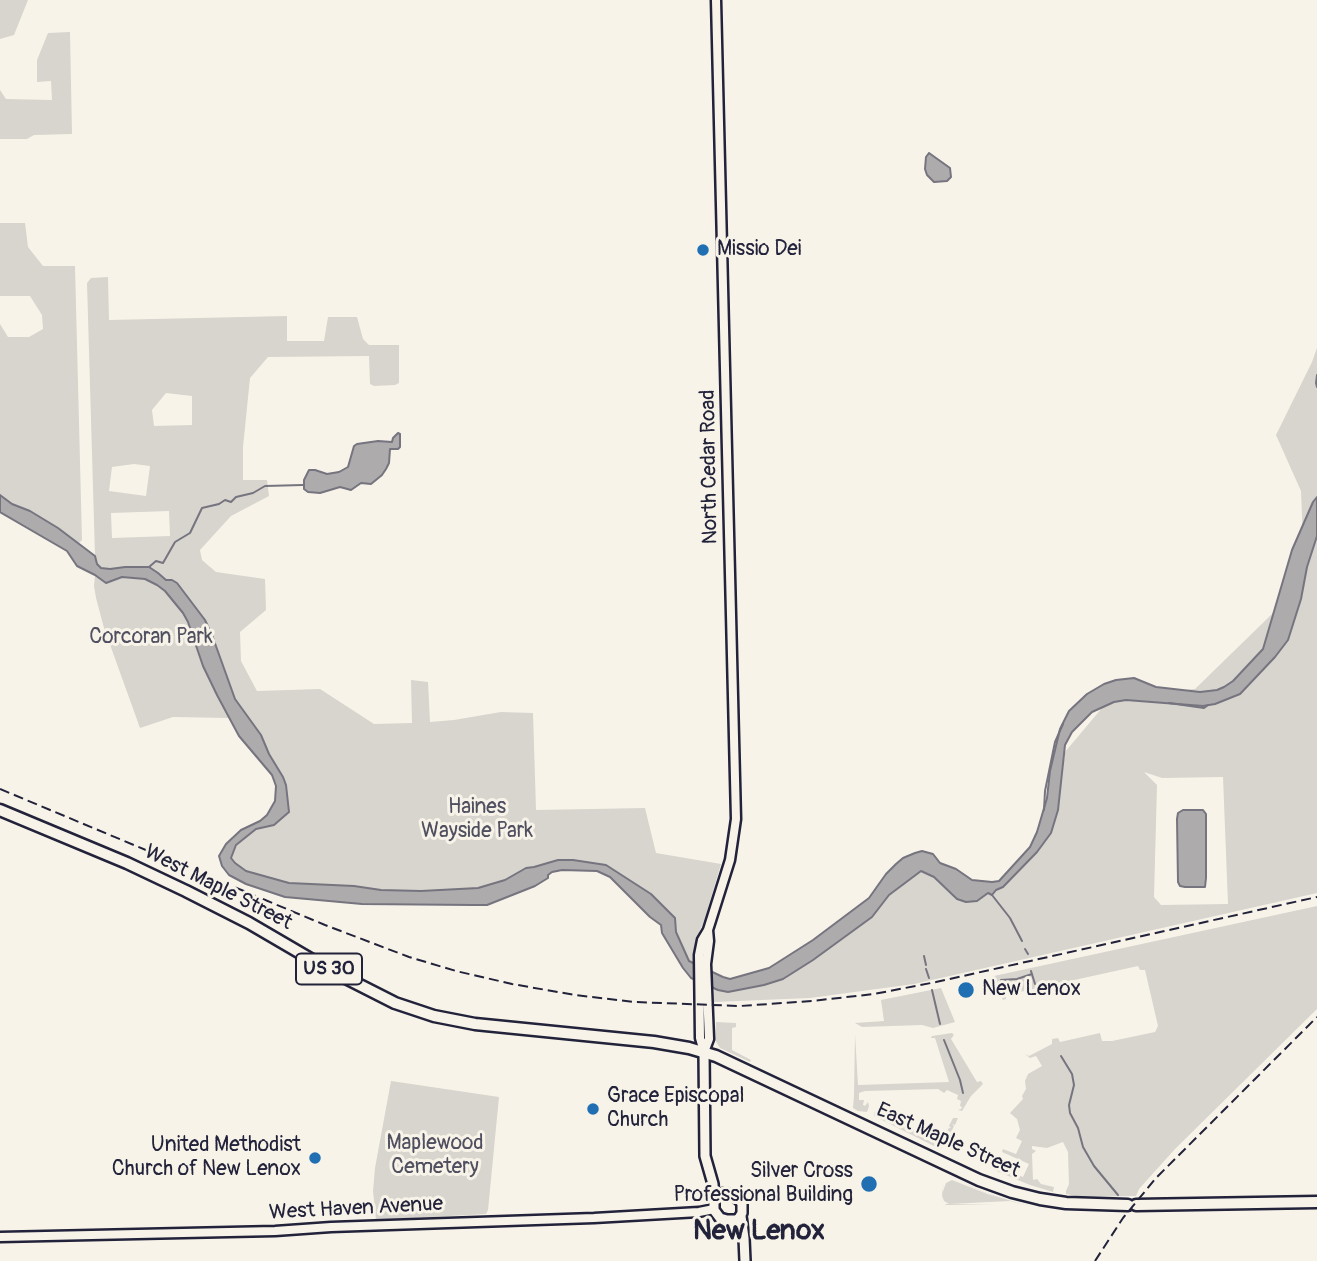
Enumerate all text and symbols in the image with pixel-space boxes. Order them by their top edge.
place label: Missio Dei [717,237,801,263]
marker: Missio Dei [695,242,711,258]
street label: North Cedar Road [696,389,724,545]
park label: Corcoran Park [89,625,213,651]
park label: Haines Wayside Park [421,795,533,845]
street label: West Maple Street [140,840,296,936]
road number: US 30 [296,953,362,984]
place label: New Lenox [982,977,1081,1003]
marker: New Lenox [956,980,976,1000]
place label: Grace Episcopal Church [607,1084,745,1134]
street label: East Maple Street [872,1098,1024,1184]
marker: Grace Episcopal Church [585,1101,601,1117]
park label: Maplewood Cemetery [386,1131,484,1181]
place label: United Methodist Church of New Lenox [112,1133,301,1183]
marker: United Methodist Church of New Lenox [307,1150,323,1166]
place label: Silver Cross Professional Building [674,1159,853,1209]
marker: Silver Cross Professional Building [859,1174,879,1194]
street label: West Haven Avenue [268,1192,444,1226]
district label: New Lenox [693,1215,825,1249]

